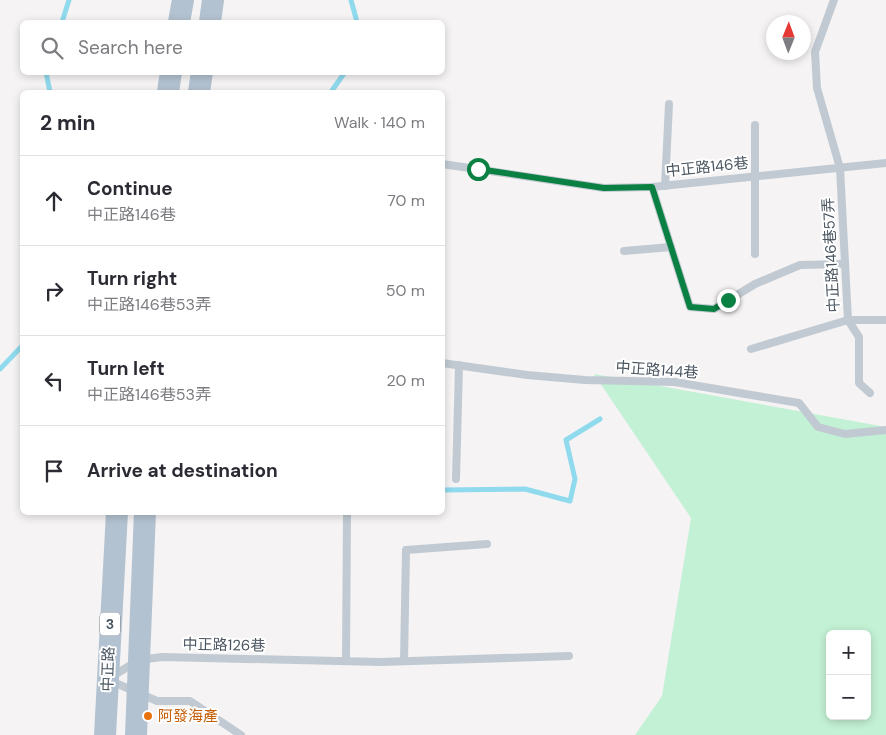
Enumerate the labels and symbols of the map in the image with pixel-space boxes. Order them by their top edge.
north arrow [766,15,811,60]
street label: 中正路146巷 [665,153,749,181]
route start [467,158,490,181]
street label: 中正路146巷57弄 [818,197,844,313]
route end [717,289,740,312]
street label: 中正路144巷 [615,357,699,383]
road number: 3 [100,612,120,636]
street label: 中正路126巷 [182,634,266,656]
street label: 中正路 [97,646,119,692]
place label: 阿發海產 [158,706,218,726]
marker: 阿發海產 [142,710,154,722]

